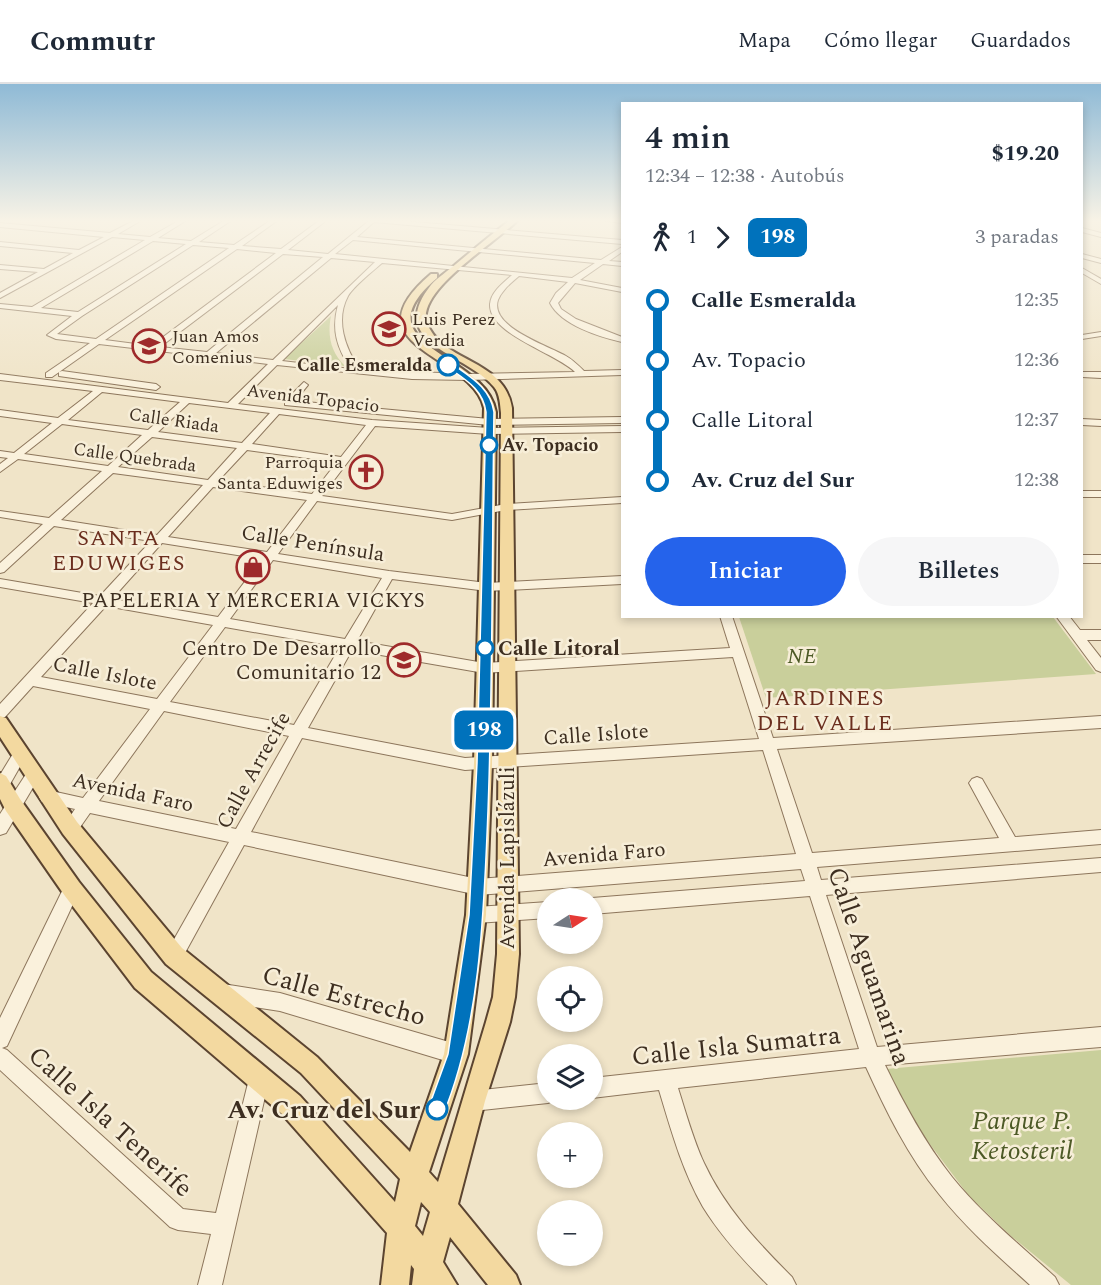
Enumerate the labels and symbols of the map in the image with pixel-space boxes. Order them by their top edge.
place label: Luis Perez Verdia [412,306,496,354]
school or university icon: Luis Perez Verdia [371,311,407,347]
place label: Juan Amos Comenius [172,323,259,371]
school or university icon: Juan Amos Comenius [131,328,167,364]
place label: Calle Esmeralda [297,352,433,379]
marker: Calle Esmeralda [437,354,459,376]
street label: Avenida Topacio [245,377,381,420]
street label: Calle Riada [127,401,221,440]
place label: Av. Topacio [502,432,599,459]
street label: Calle Quebrada [72,435,198,480]
marker: Av. Topacio [480,436,498,454]
place label: Parroquia Santa Eduwiges [217,449,343,497]
church icon: Parroquia Santa Eduwiges [348,454,384,490]
street label: Calle Península [239,517,387,571]
district label: SANTA EDUWIGES [52,522,186,580]
shop icon: PAPELERIA Y MERCERIA VICKYS [235,549,271,585]
place label: PAPELERIA Y MERCERIA VICKYS [81,585,425,617]
place label: Centro De Desarrollo Comunitario 12 [182,633,381,689]
place label: Calle Litoral [498,633,620,665]
marker: Calle Litoral [476,639,494,657]
park label: NE [787,641,817,673]
school or university icon: Centro De Desarrollo Comunitario 12 [386,642,422,678]
street label: Calle Islote [50,648,160,700]
district label: JARDINES DEL VALLE [756,682,894,740]
street label: Calle Arrecife [208,706,299,835]
line badge: 198 [450,710,518,750]
street label: Calle Islote [542,715,650,755]
street label: Avenida Faro [69,764,197,821]
street label: Avenida Lapislázuli [492,766,524,950]
street label: Avenida Faro [541,834,667,876]
street label: Calle Aguamarina [816,862,922,1071]
north arrow [537,888,603,954]
street label: Calle Estrecho [258,955,430,1037]
street label: Calle Isla Sumatra [630,1015,843,1077]
street label: Calle Isla Tenerife [19,1036,202,1207]
place label: Av. Cruz del Sur [227,1090,421,1130]
marker: Av. Cruz del Sur [426,1098,448,1120]
park label: Parque P. Ketosteril [971,1101,1073,1171]

